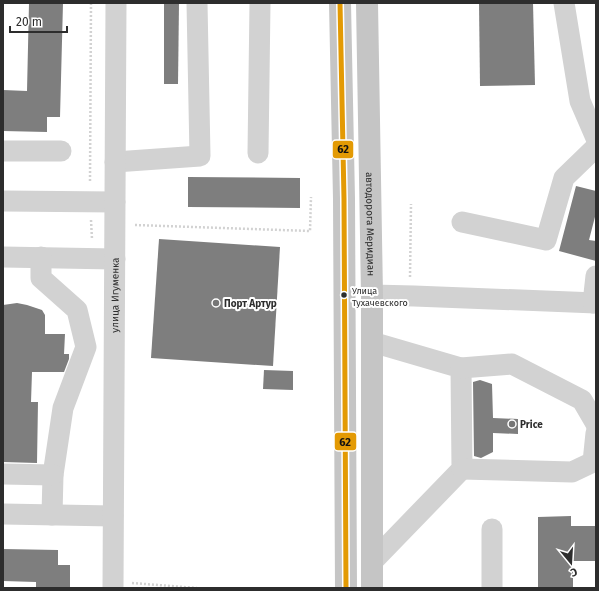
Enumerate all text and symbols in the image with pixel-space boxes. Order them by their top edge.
scale bar [10,8,67,34]
text: 20 m [16,15,42,29]
line badge: 62 [332,140,354,159]
text: 62 [337,143,349,156]
street label: автодорога Меридиан [363,172,377,276]
street label: улица Игуменка [109,257,122,333]
place label: Улица Тухачевского [352,286,408,308]
marker: Улица Тухачевского [339,290,349,300]
marker: Порт Артур [211,298,221,308]
place label: Порт Артур [224,298,277,310]
marker: Price [507,419,517,429]
place label: Price [520,419,543,431]
line badge: 62 [334,432,357,451]
text: 62 [339,436,351,449]
north arrow [551,543,591,583]
text: С [568,565,579,579]

